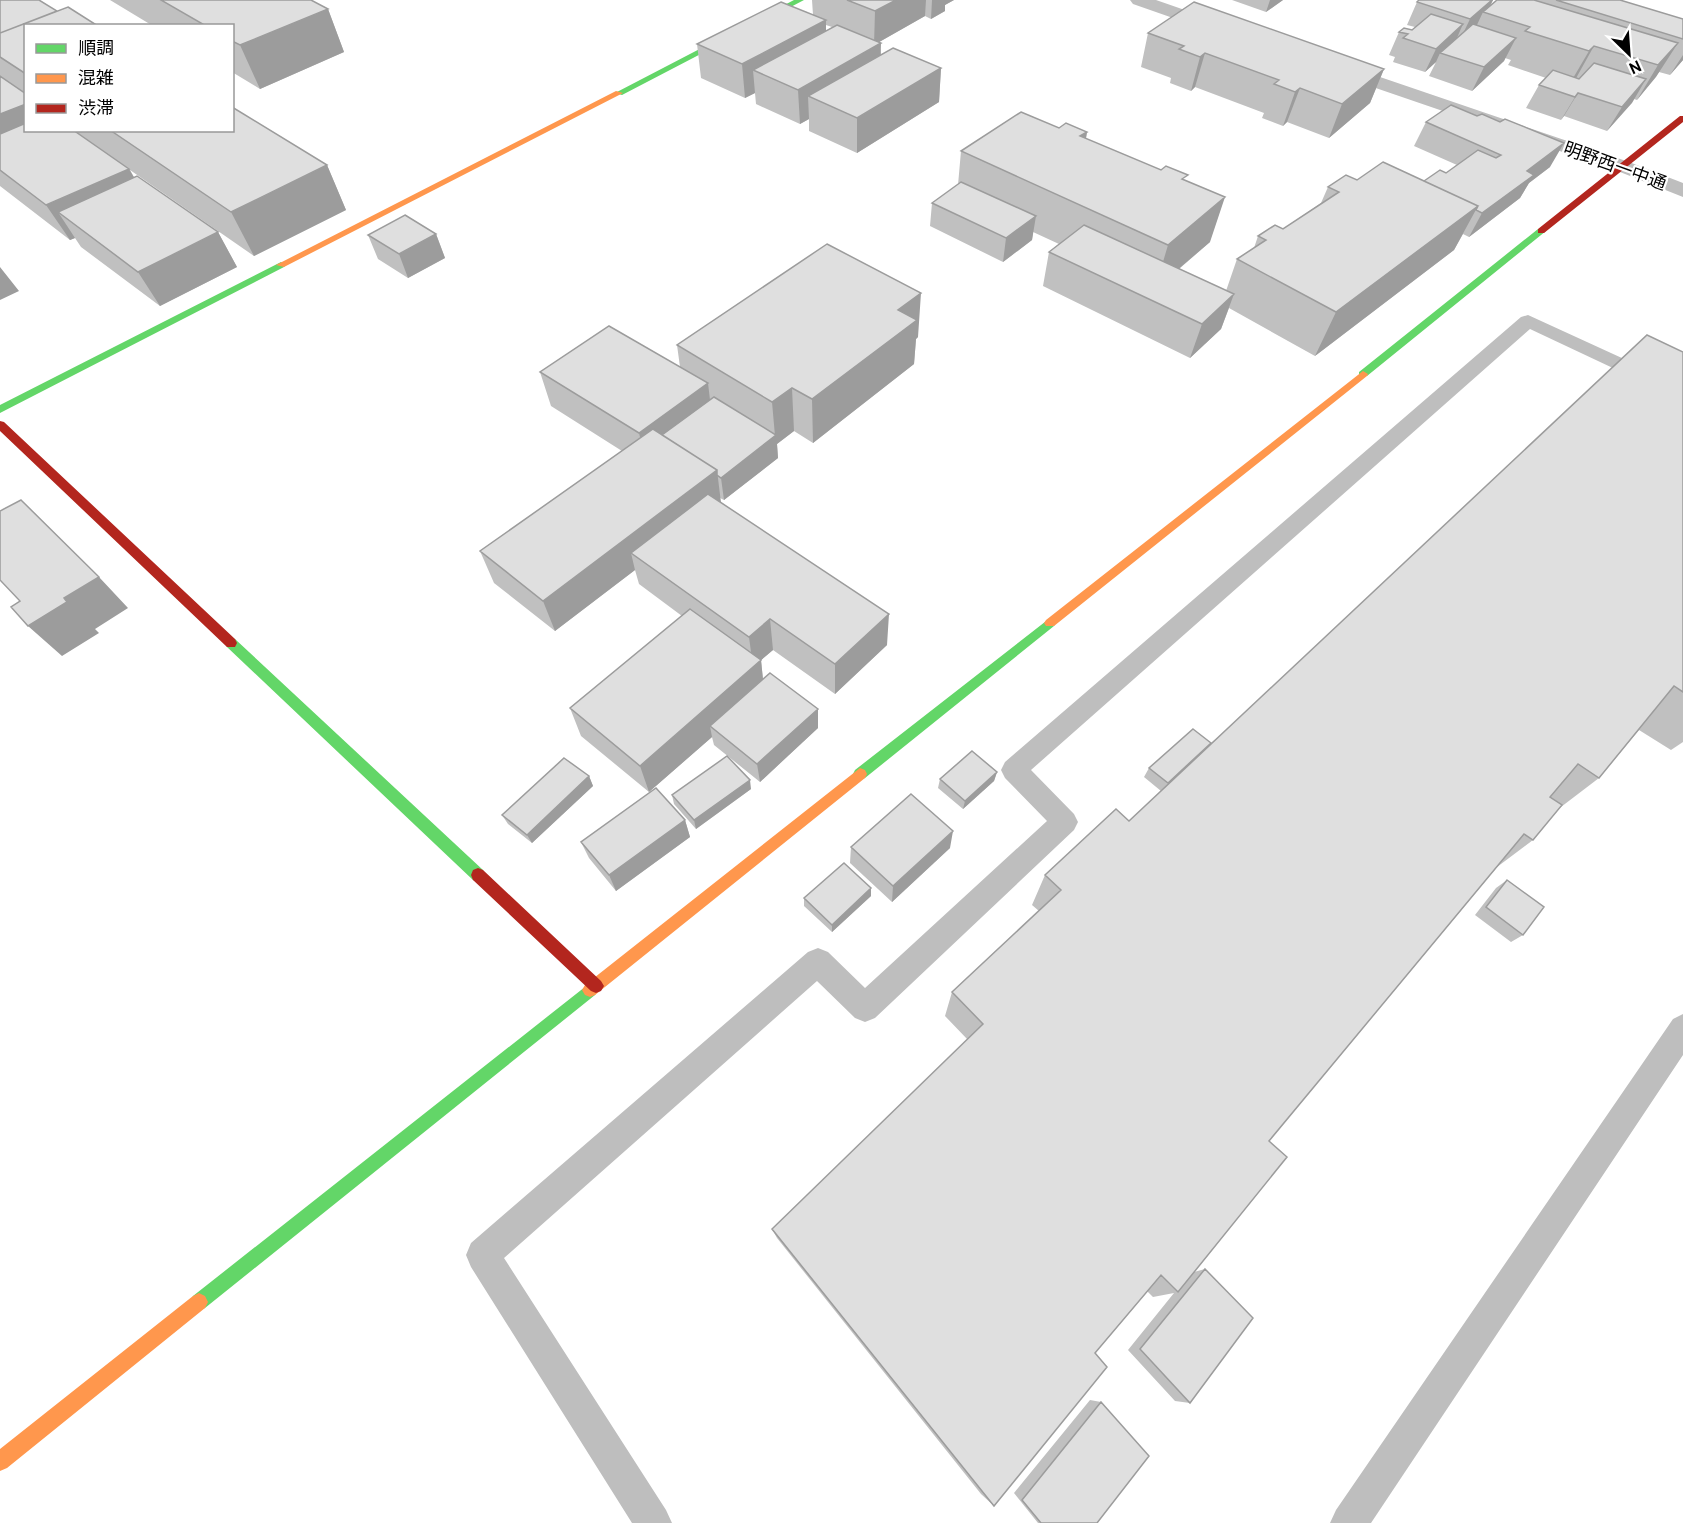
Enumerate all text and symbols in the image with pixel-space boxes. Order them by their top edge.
legend [24,24,234,132]
north arrow [1599,24,1659,84]
text: 順調 [78,37,114,59]
text: N [1626,56,1644,78]
text: 混雑 [78,67,114,89]
text: 渋滞 [78,97,114,119]
street label: 明野西一中通 [1560,137,1670,195]

